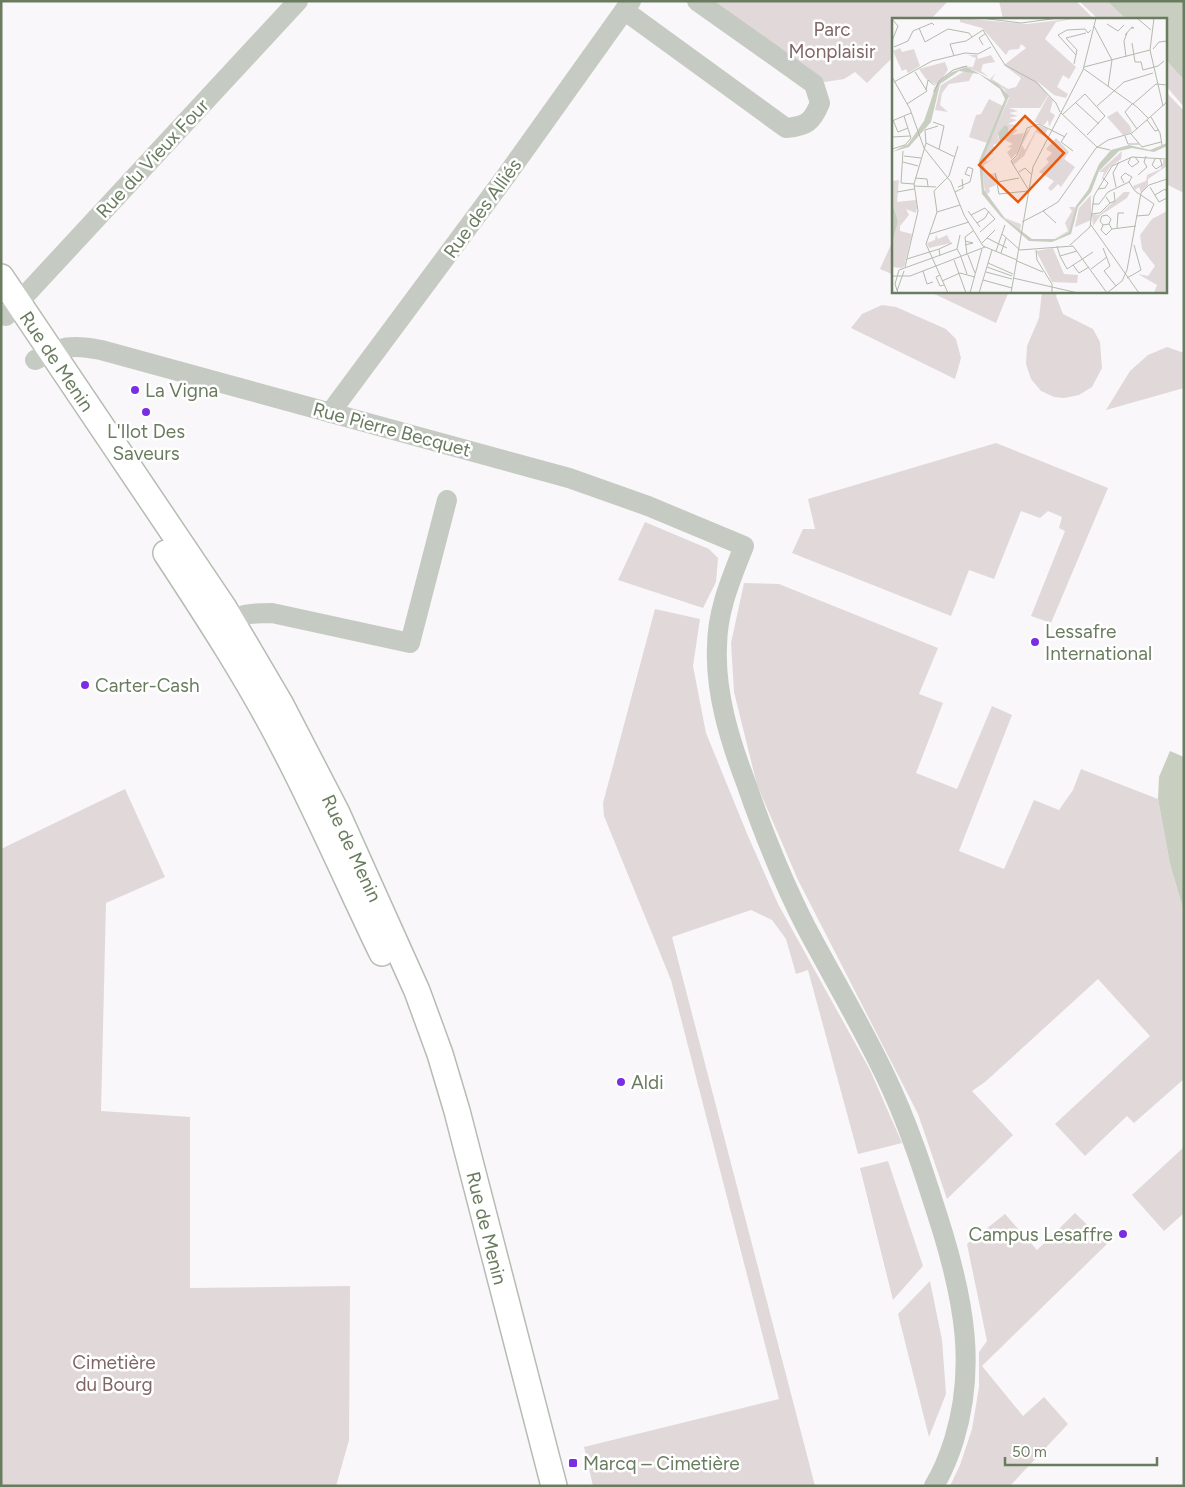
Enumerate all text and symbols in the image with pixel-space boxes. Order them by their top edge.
park label: Parc Monplaisir [789,18,876,63]
inset map [892,18,1168,292]
street label: Rue du Vieux Four [91,94,214,223]
street label: Rue des Alliés [439,154,526,263]
street label: Rue de Menin [15,307,99,416]
place label: La Vigna [145,379,218,402]
marker: La Vigna [129,384,141,396]
street label: Rue Pierre Becquet [310,397,473,462]
marker: L'Ilot Des Saveurs [140,406,152,418]
place label: L'Ilot Des Saveurs [107,420,185,465]
place label: Lessafre International [1045,620,1152,665]
marker: Lessafre International [1029,636,1041,648]
place label: Carter-Cash [95,674,200,697]
marker: Carter-Cash [79,679,91,691]
street label: Rue de Menin [317,791,386,906]
place label: Aldi [631,1071,664,1094]
marker: Aldi [615,1076,627,1088]
street label: Rue de Menin [461,1169,512,1287]
place label: Campus Lesaffre [968,1223,1113,1246]
marker: Campus Lesaffre [1117,1228,1129,1240]
park label: Cimetière du Bourg [72,1351,156,1396]
scale bar [1005,1434,1158,1466]
text: 50 m [1012,1443,1047,1461]
place label: Marcq – Cimetière [583,1452,740,1475]
marker: Marcq – Cimetière [567,1457,579,1469]

